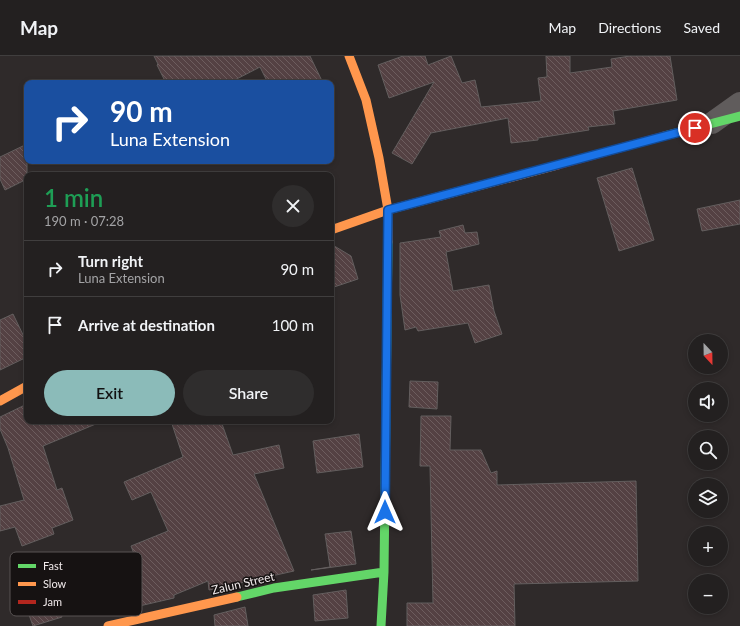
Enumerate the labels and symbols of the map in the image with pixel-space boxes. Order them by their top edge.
pin [678,111,712,145]
north arrow [688,334,728,374]
position arrow [364,491,406,533]
legend [10,552,142,616]
text: Fast [43,559,63,572]
street label: Zalun Street [210,568,277,598]
text: Slow [43,577,67,590]
text: Jam [43,595,62,608]

